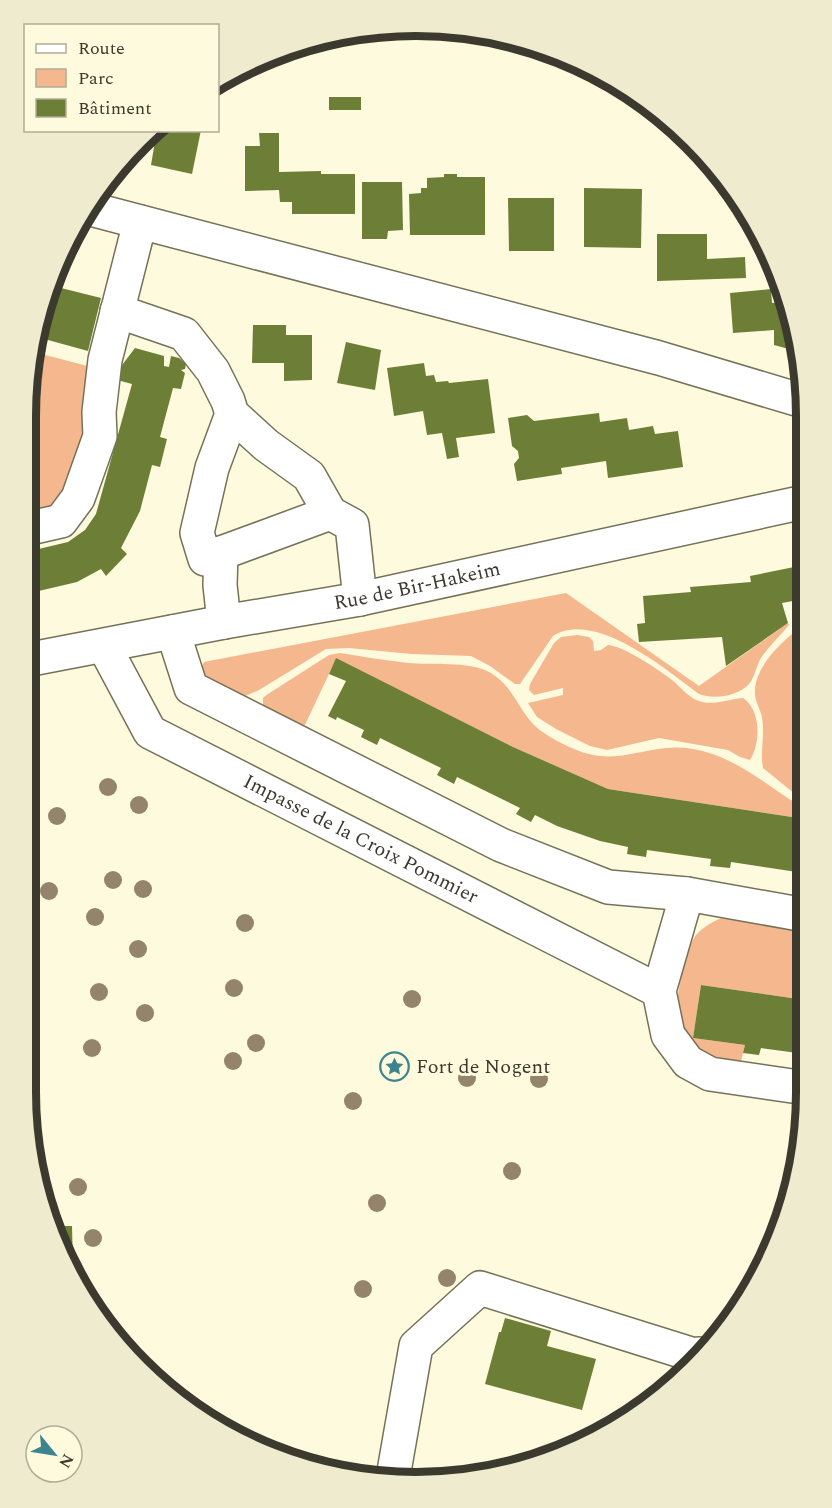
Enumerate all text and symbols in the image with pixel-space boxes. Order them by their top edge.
legend [24,24,219,132]
text: Route [78,35,125,62]
text: Parc [78,65,114,92]
text: Bâtiment [78,95,152,122]
street label: Rue de Bir-Hakeim [332,554,503,618]
street label: Impasse de la Croix Pommier [238,767,484,912]
place icon: Fort de Nogent [379,1051,411,1083]
place label: Fort de Nogent [416,1052,550,1082]
north arrow [24,1424,84,1484]
text: N [52,1449,80,1473]

